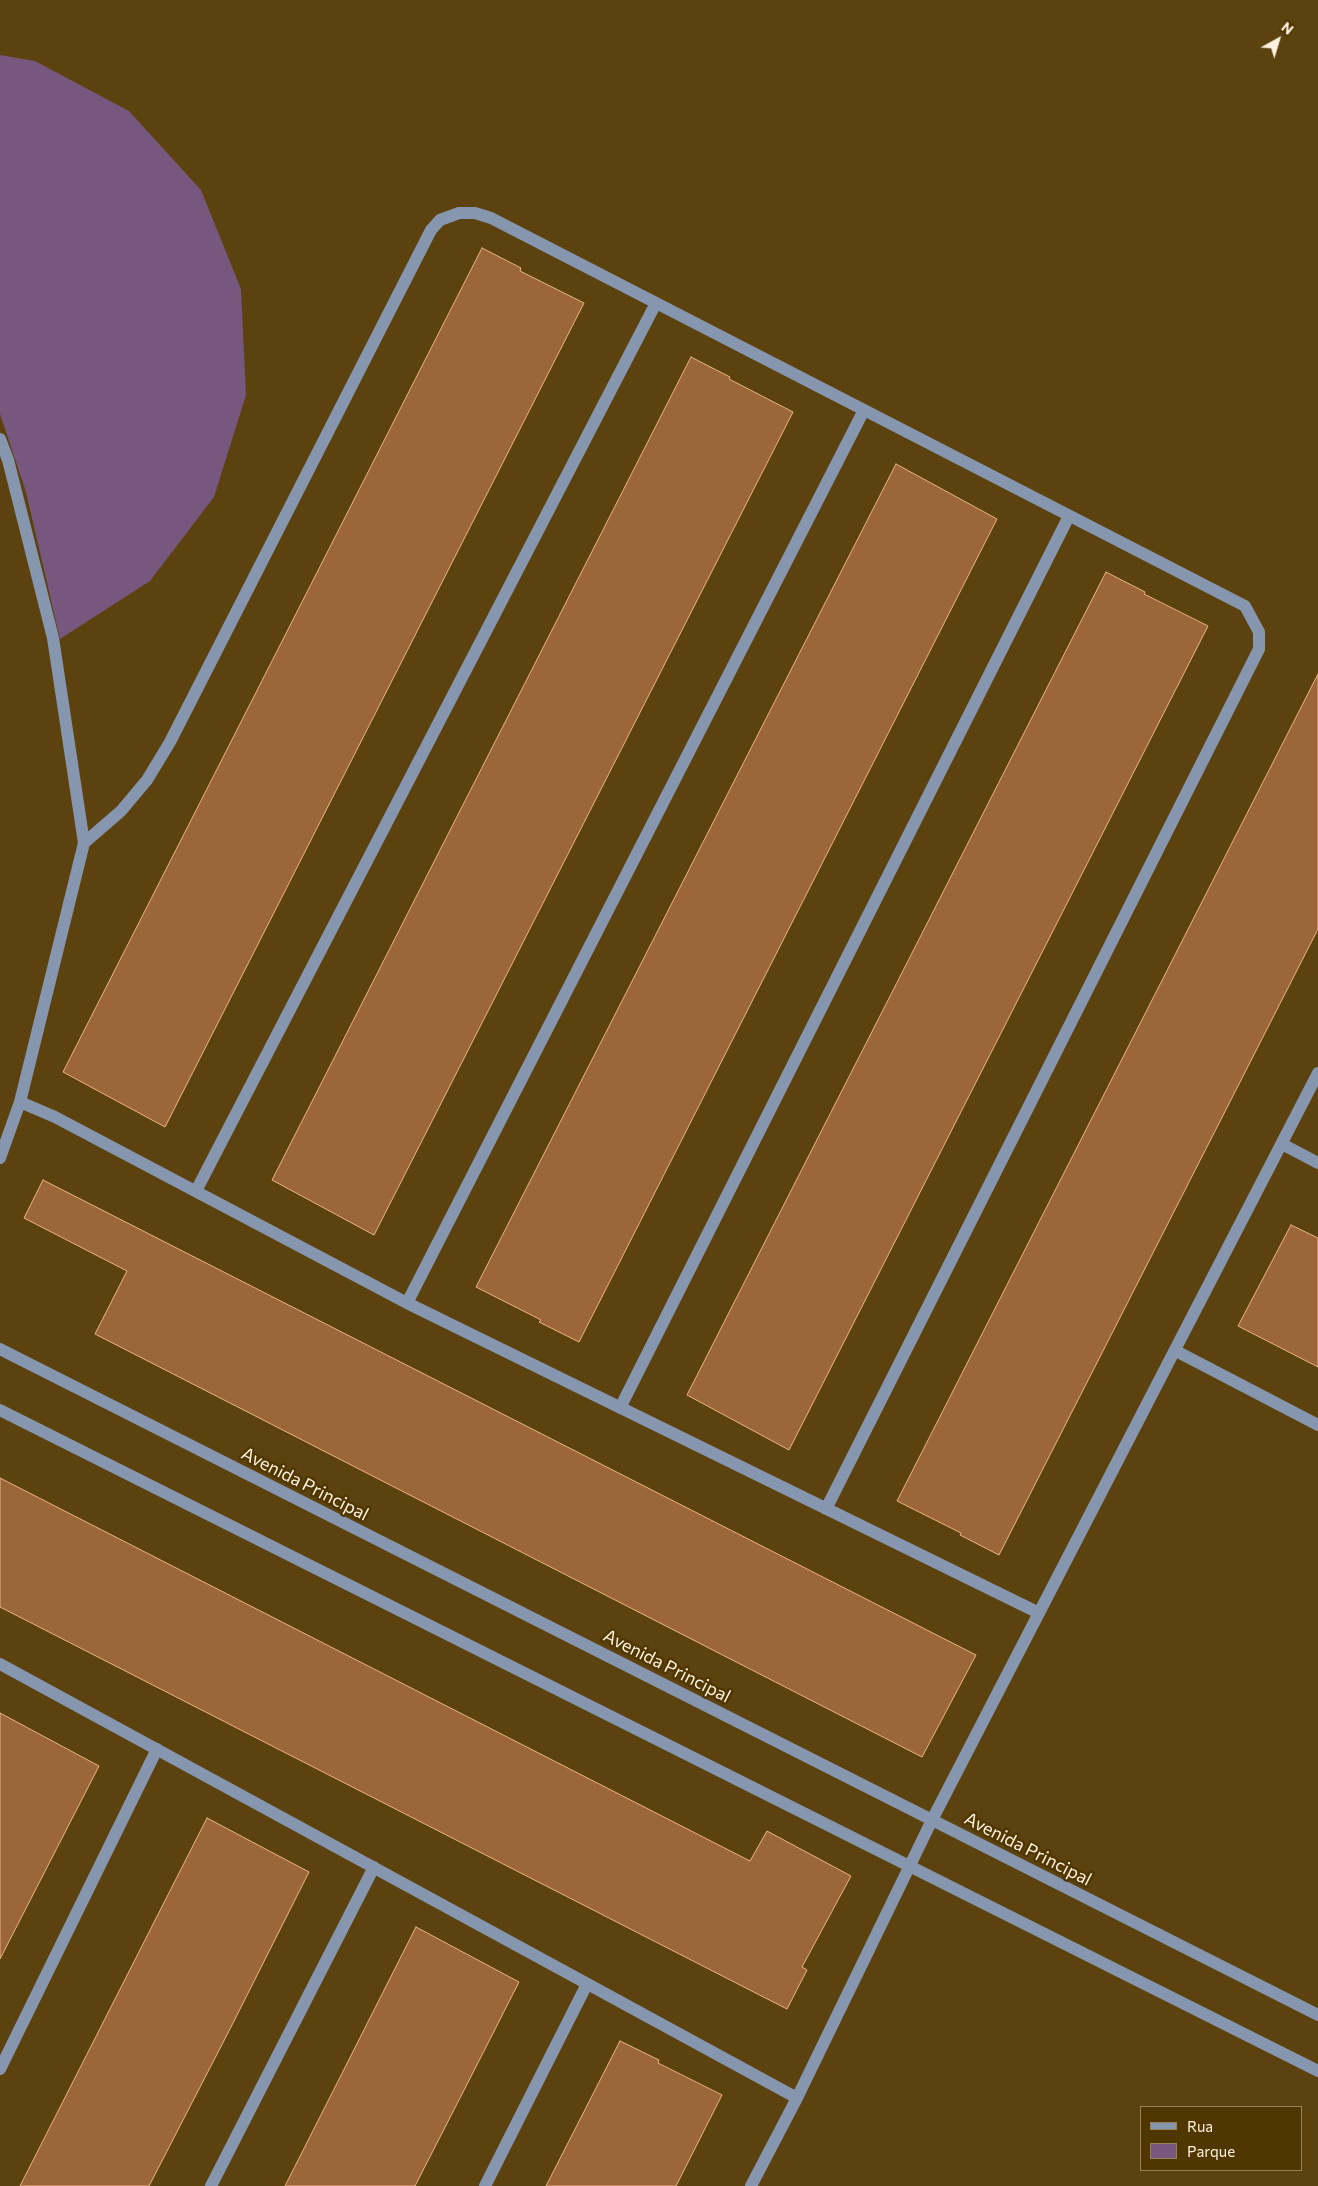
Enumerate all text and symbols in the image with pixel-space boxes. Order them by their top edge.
north arrow [1253,15,1303,65]
text: N [1278,18,1297,38]
street label: Avenida Principal [238,1443,372,1525]
street label: Avenida Principal [600,1625,734,1707]
street label: Avenida Principal [961,1808,1095,1890]
legend [1140,2106,1303,2171]
text: Rua [1187,2117,1213,2135]
text: Parque [1187,2142,1235,2160]

